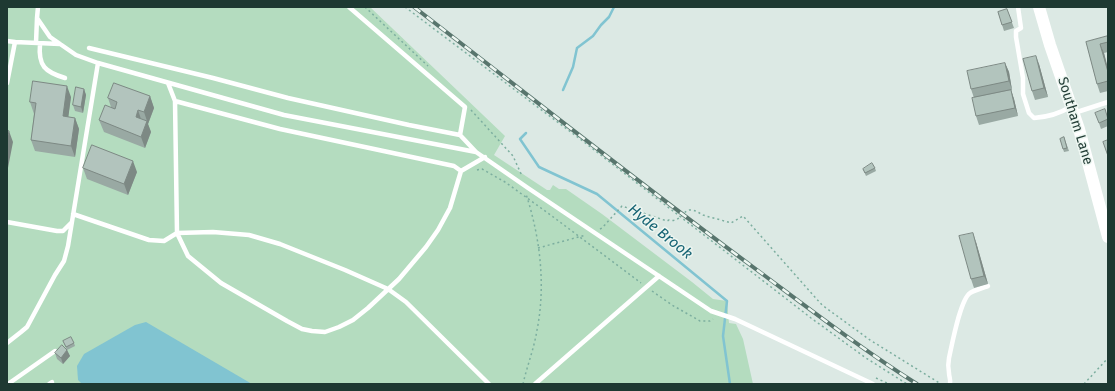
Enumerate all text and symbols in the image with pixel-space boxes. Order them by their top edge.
street label: Southam Lane [1054,75,1096,167]
water label: Hyde Brook [624,201,696,263]

